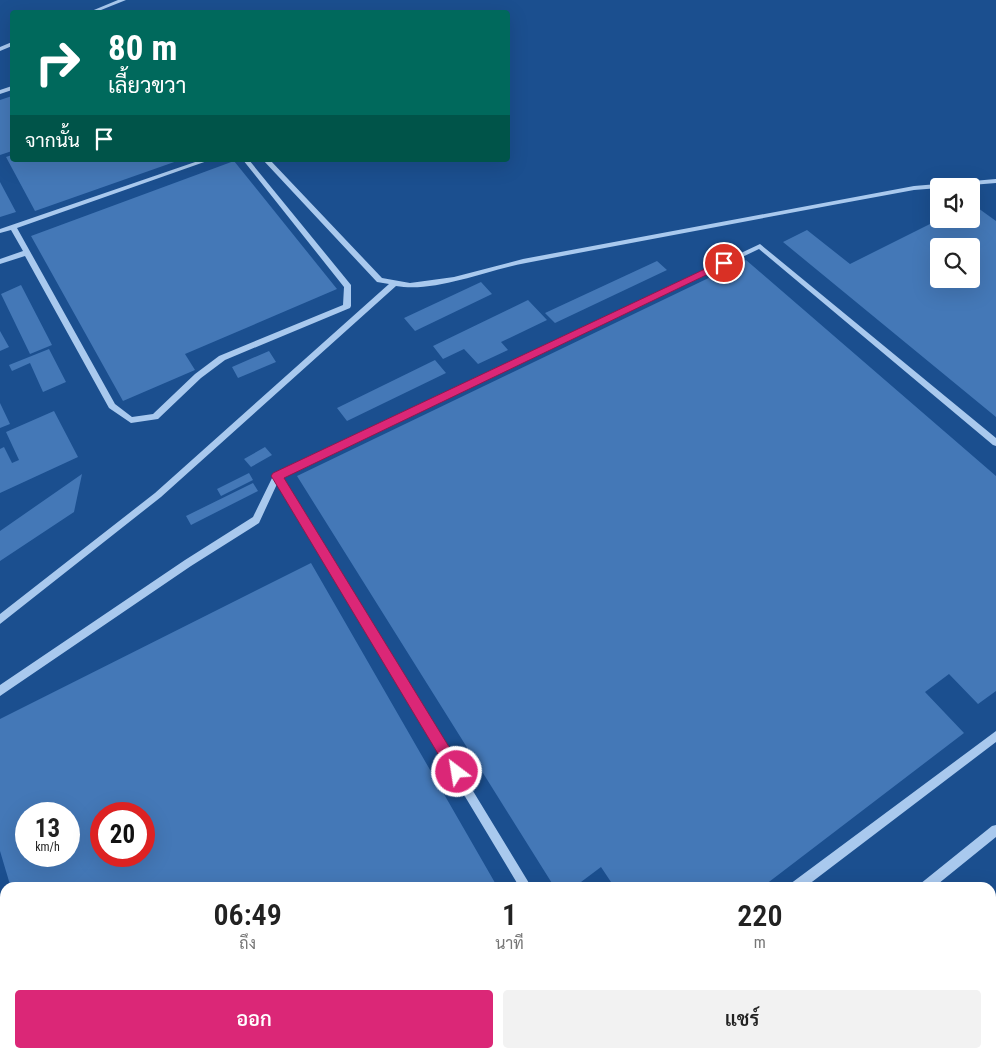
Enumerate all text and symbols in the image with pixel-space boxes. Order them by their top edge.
text: 80 m [108,28,177,69]
icon: right [25,30,90,95]
text: เลี้ยวขวา [108,73,186,98]
icon: arrive [90,125,118,153]
text: จากนั้น [25,129,80,152]
map controls [930,178,980,288]
button: sound [930,178,980,228]
button: search [930,238,980,288]
pin [703,242,745,284]
icon: arrive [710,249,738,277]
position arrow [430,745,482,797]
speed limit sign: 20 [90,802,155,867]
text: 13 [35,814,60,843]
text: km/h [35,840,60,854]
text: 06:49 [213,897,282,932]
text: 1 [502,897,517,932]
text: 220 [737,898,782,933]
text: m [754,933,766,952]
text: ถึง [239,934,256,953]
text: นาที [495,934,524,953]
button: ออก [15,990,493,1048]
button: แชร์ [503,990,981,1048]

